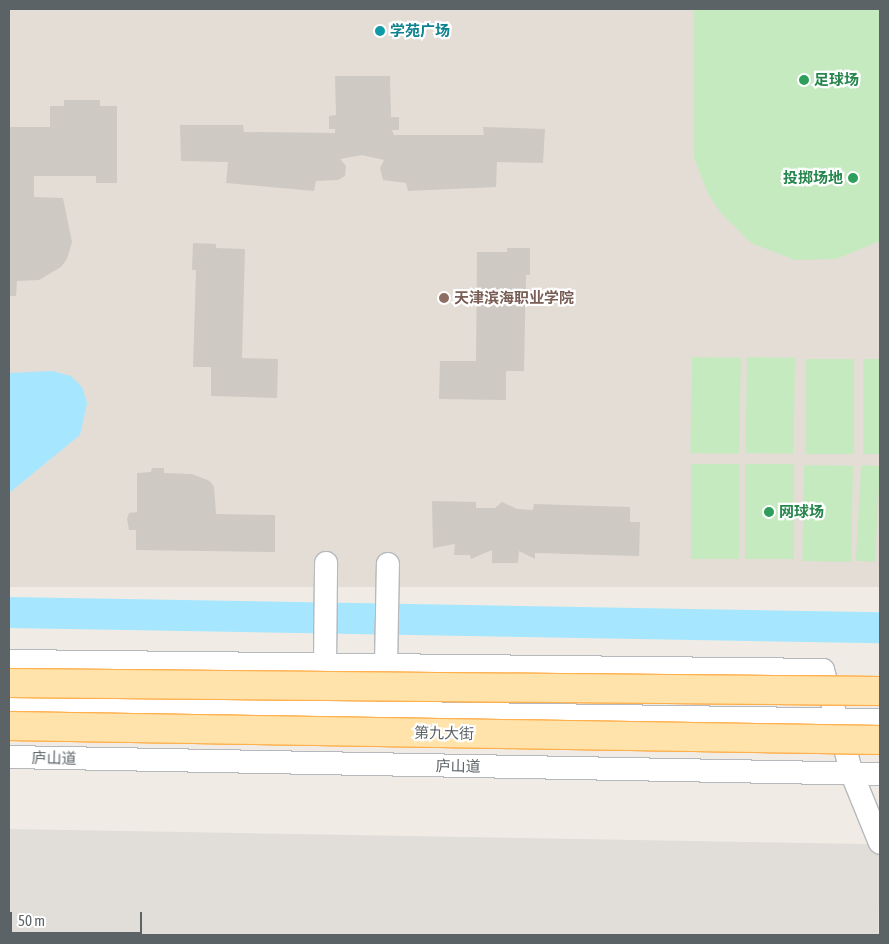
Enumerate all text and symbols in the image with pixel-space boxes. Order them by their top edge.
place label: 学苑广场 [390,22,450,40]
marker: 学苑广场 [374,25,386,37]
place label: 足球场 [814,71,859,89]
marker: 足球场 [798,74,810,86]
place label: 投掷场地 [783,169,843,187]
marker: 投掷场地 [847,172,859,184]
place label: 天津滨海职业学院 [454,289,574,307]
marker: 天津滨海职业学院 [438,292,450,304]
place label: 网球场 [779,503,824,521]
marker: 网球场 [763,506,775,518]
street label: 第九大街 [414,723,474,743]
street label: 庐山道 [31,749,77,767]
street label: 庐山道 [435,757,481,775]
scale bar [12,902,145,934]
text: 50 m [18,912,45,929]

